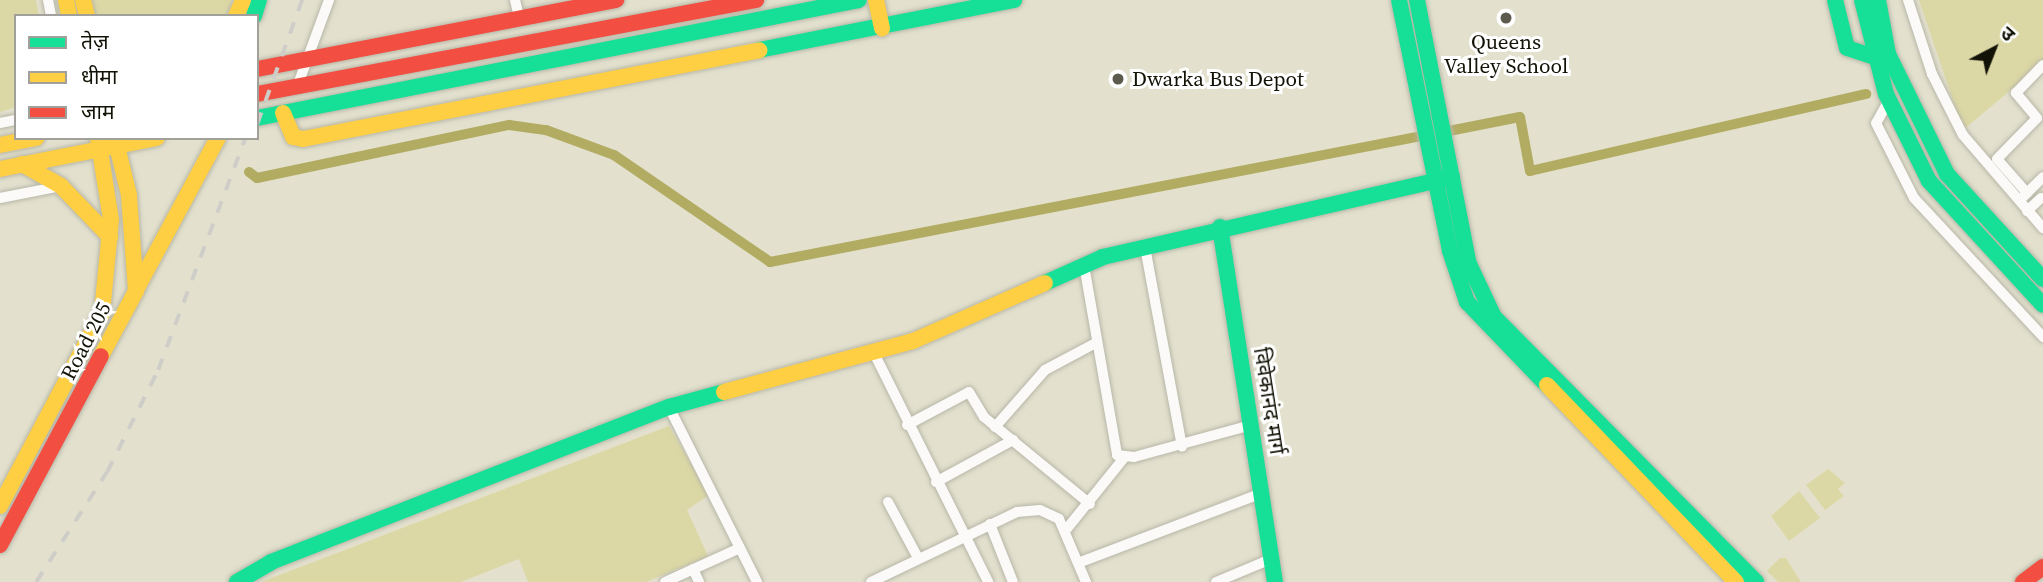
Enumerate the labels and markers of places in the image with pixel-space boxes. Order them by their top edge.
marker: Queens Valley School [1498,10,1514,26]
place label: Queens Valley School [1444,29,1568,79]
place label: Dwarka Bus Depot [1132,66,1304,92]
marker: Dwarka Bus Depot [1110,71,1126,87]

